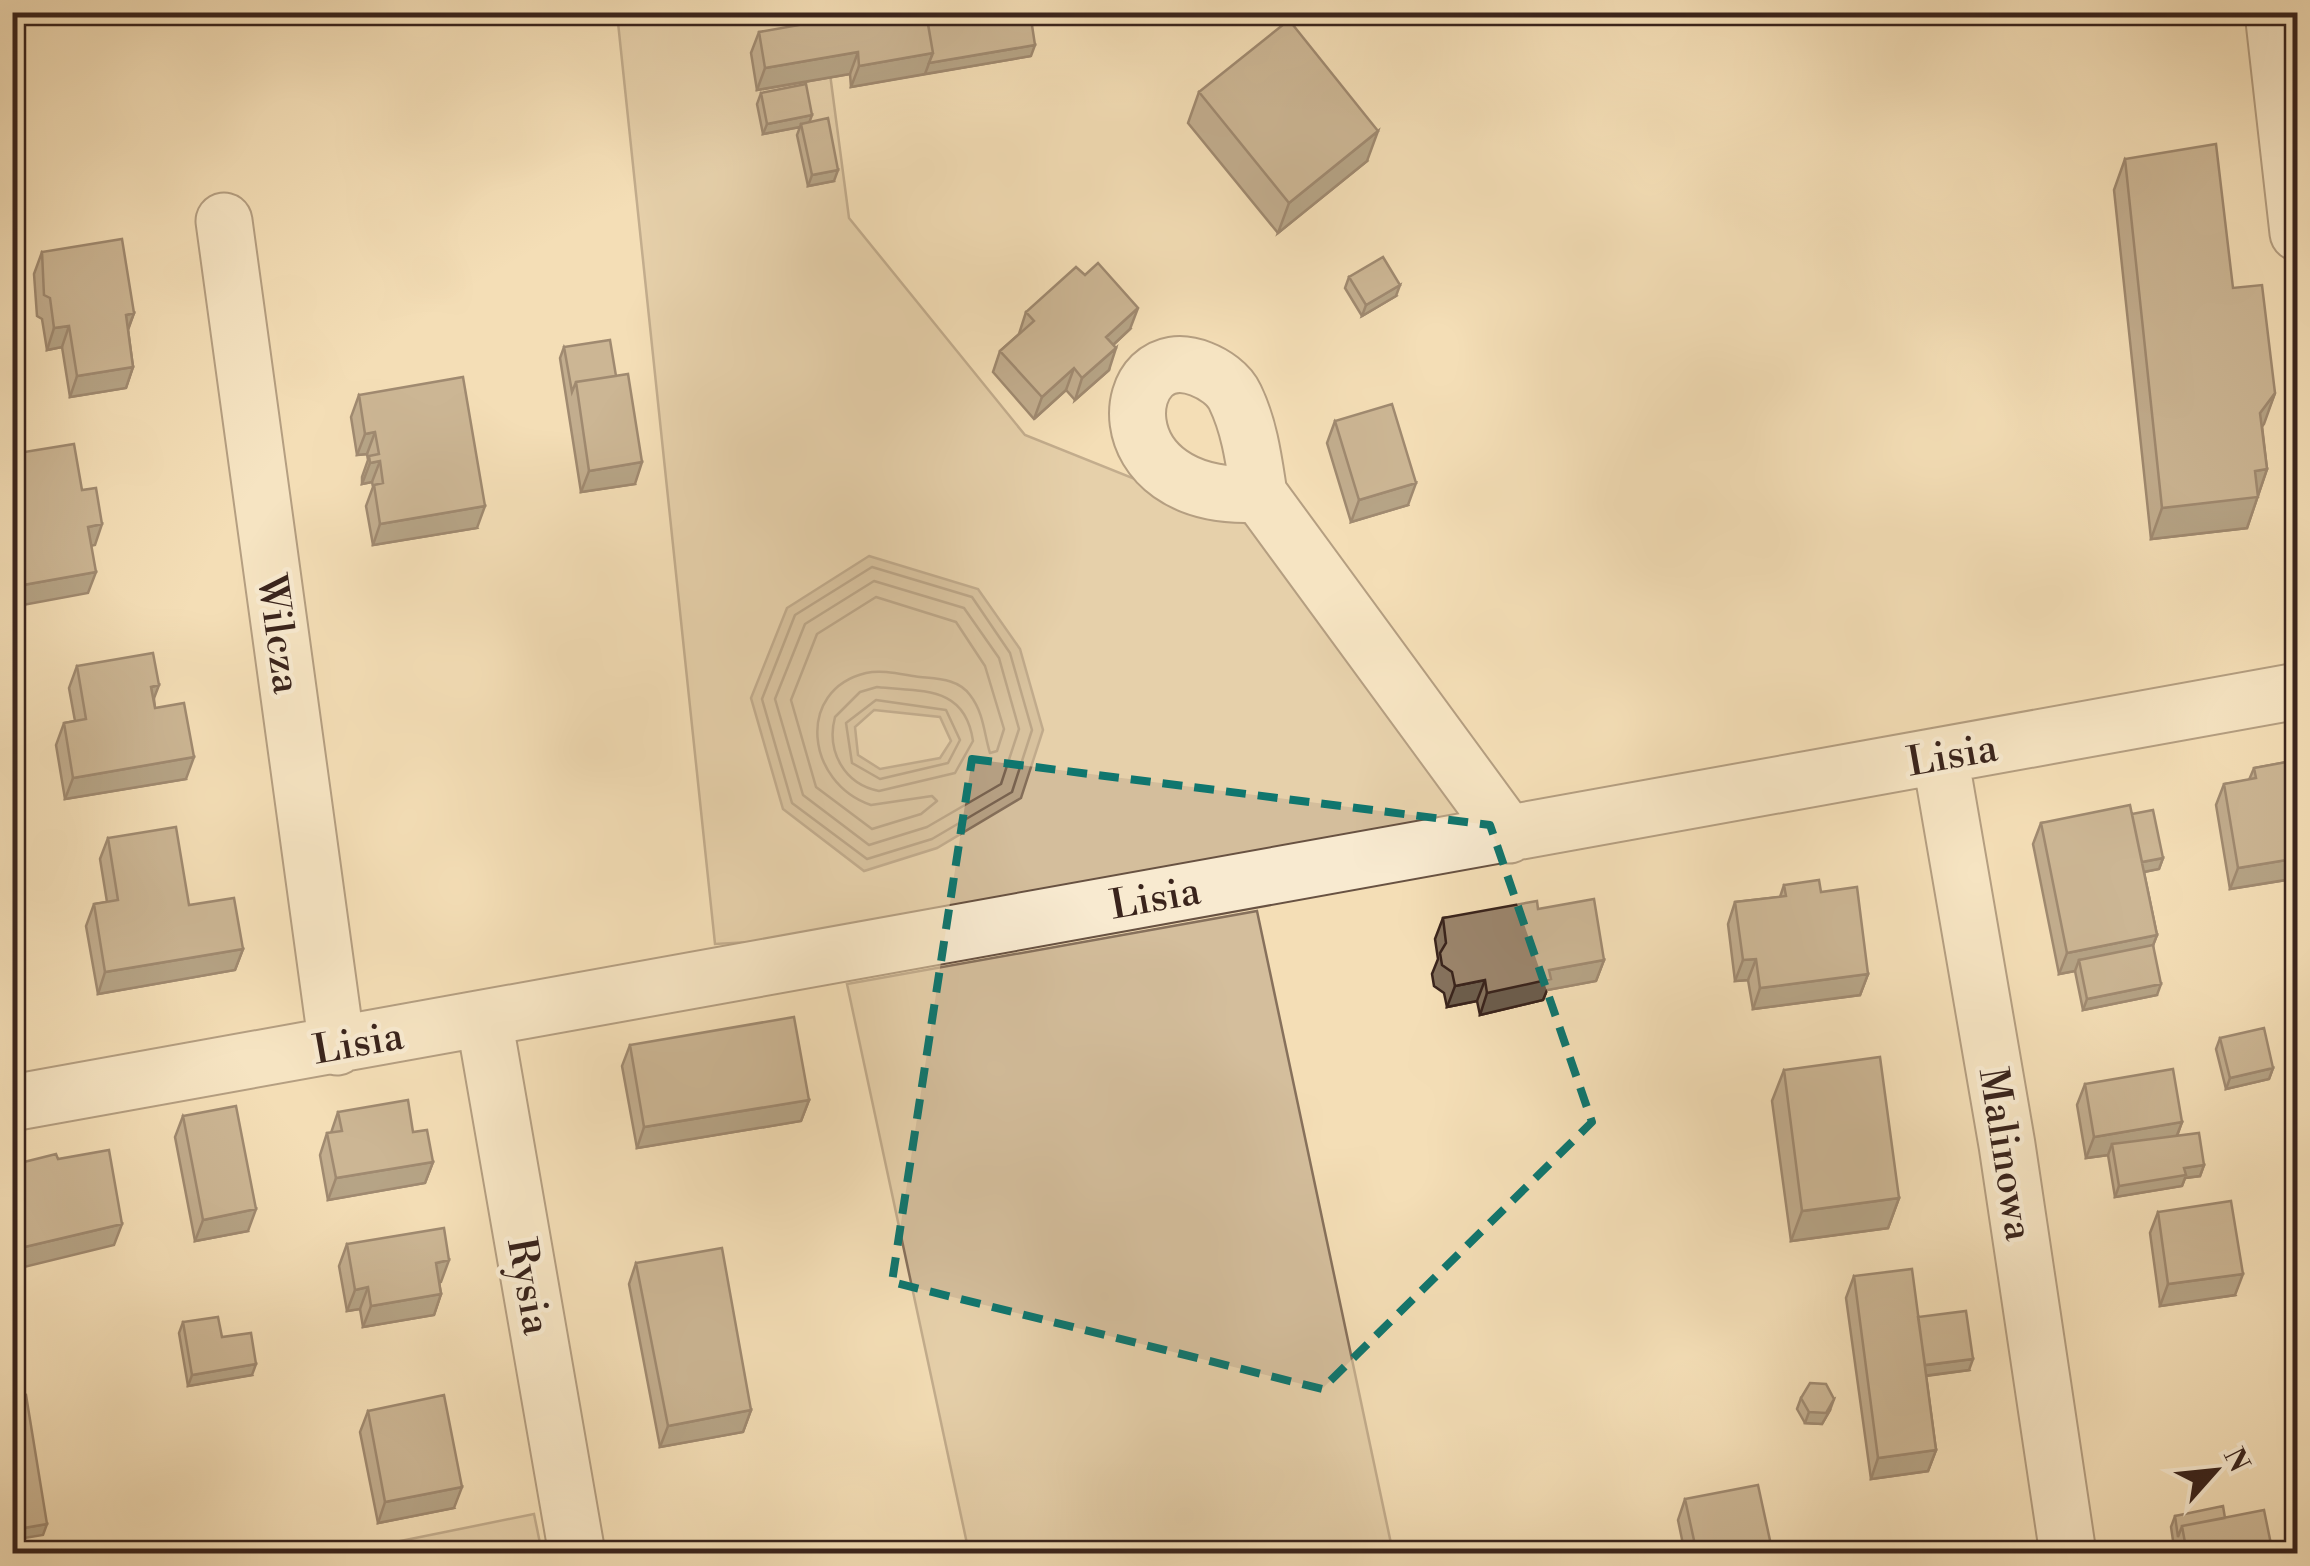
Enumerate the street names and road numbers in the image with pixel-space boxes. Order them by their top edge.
street label: Wilcza [245,570,311,698]
street label: Lisia [1903,723,2002,788]
street label: Lisia [1106,866,1205,931]
street label: Lisia [309,1011,408,1076]
street label: Malinowa [1967,1064,2043,1245]
street label: Rysia [494,1234,561,1340]

